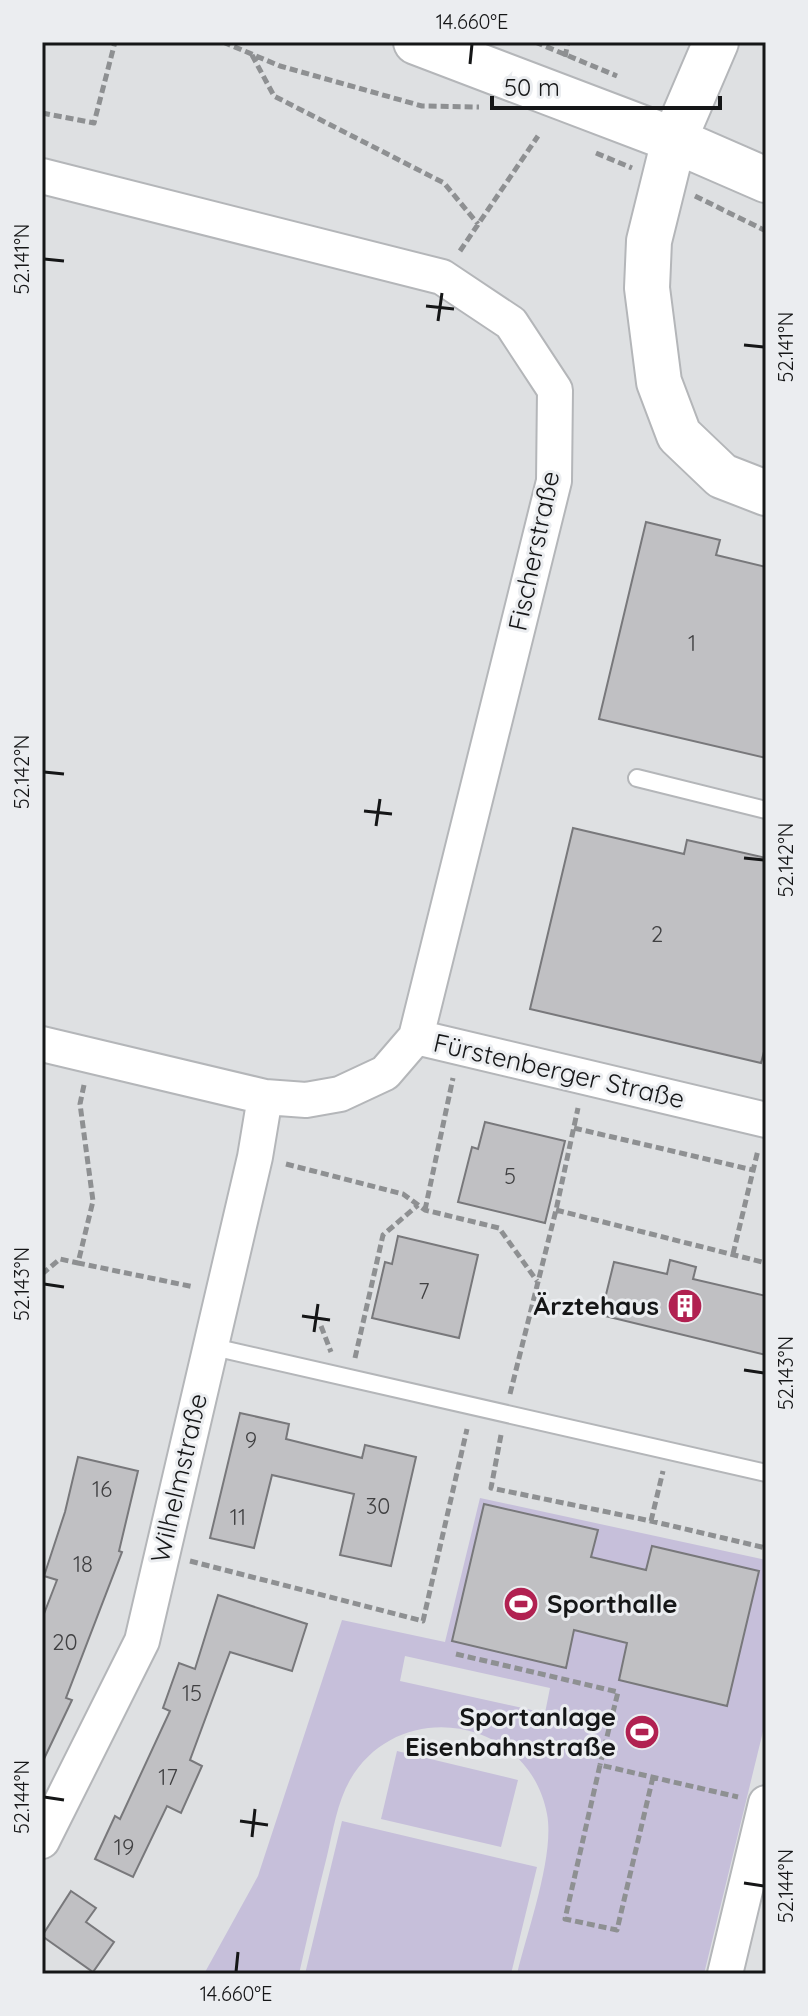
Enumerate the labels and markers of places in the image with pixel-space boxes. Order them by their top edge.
building icon: Ärztehaus [666,1287,704,1325]
place label: Ärztehaus [534,1289,659,1322]
sports icon: Sporthalle [502,1585,540,1623]
place label: Sporthalle [547,1587,678,1620]
place label: Sportanlage Eisenbahnstraße [405,1700,616,1763]
sports icon: Sportanlage Eisenbahnstraße [623,1713,661,1751]

